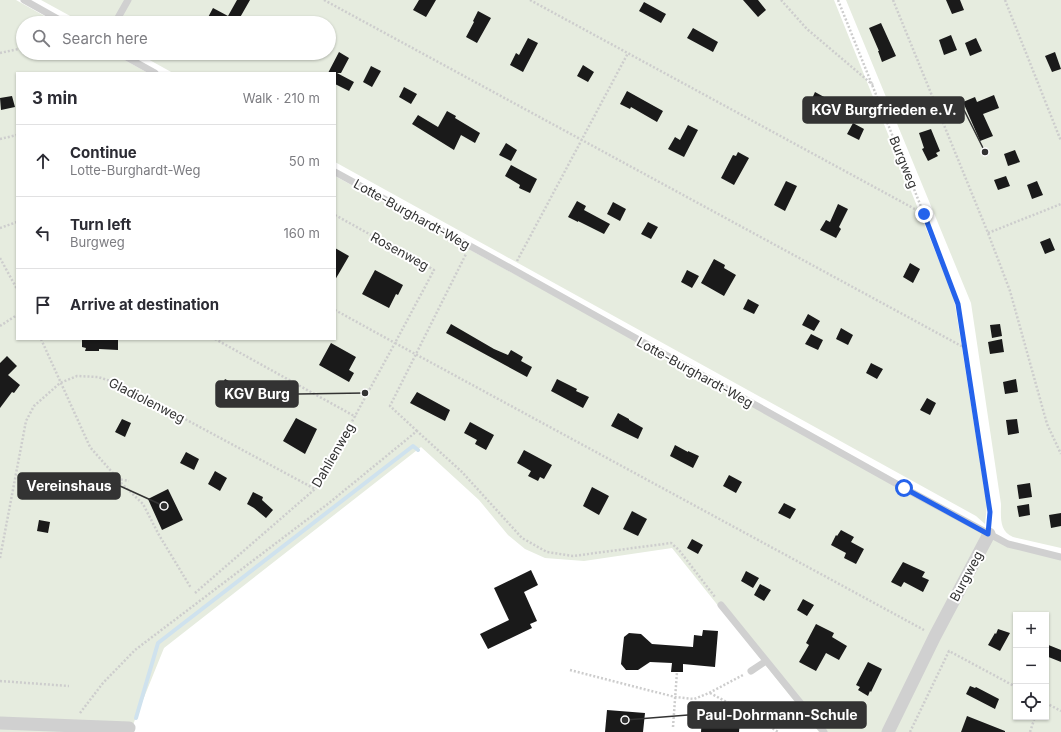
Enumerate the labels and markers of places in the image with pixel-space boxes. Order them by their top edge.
callout: KGV Burgfrieden e.V. [803,97,964,123]
callout: KGV Burg [216,381,298,407]
callout: Vereinshaus [18,473,120,499]
callout: Paul-Dohrmann-Schule [688,702,866,728]

